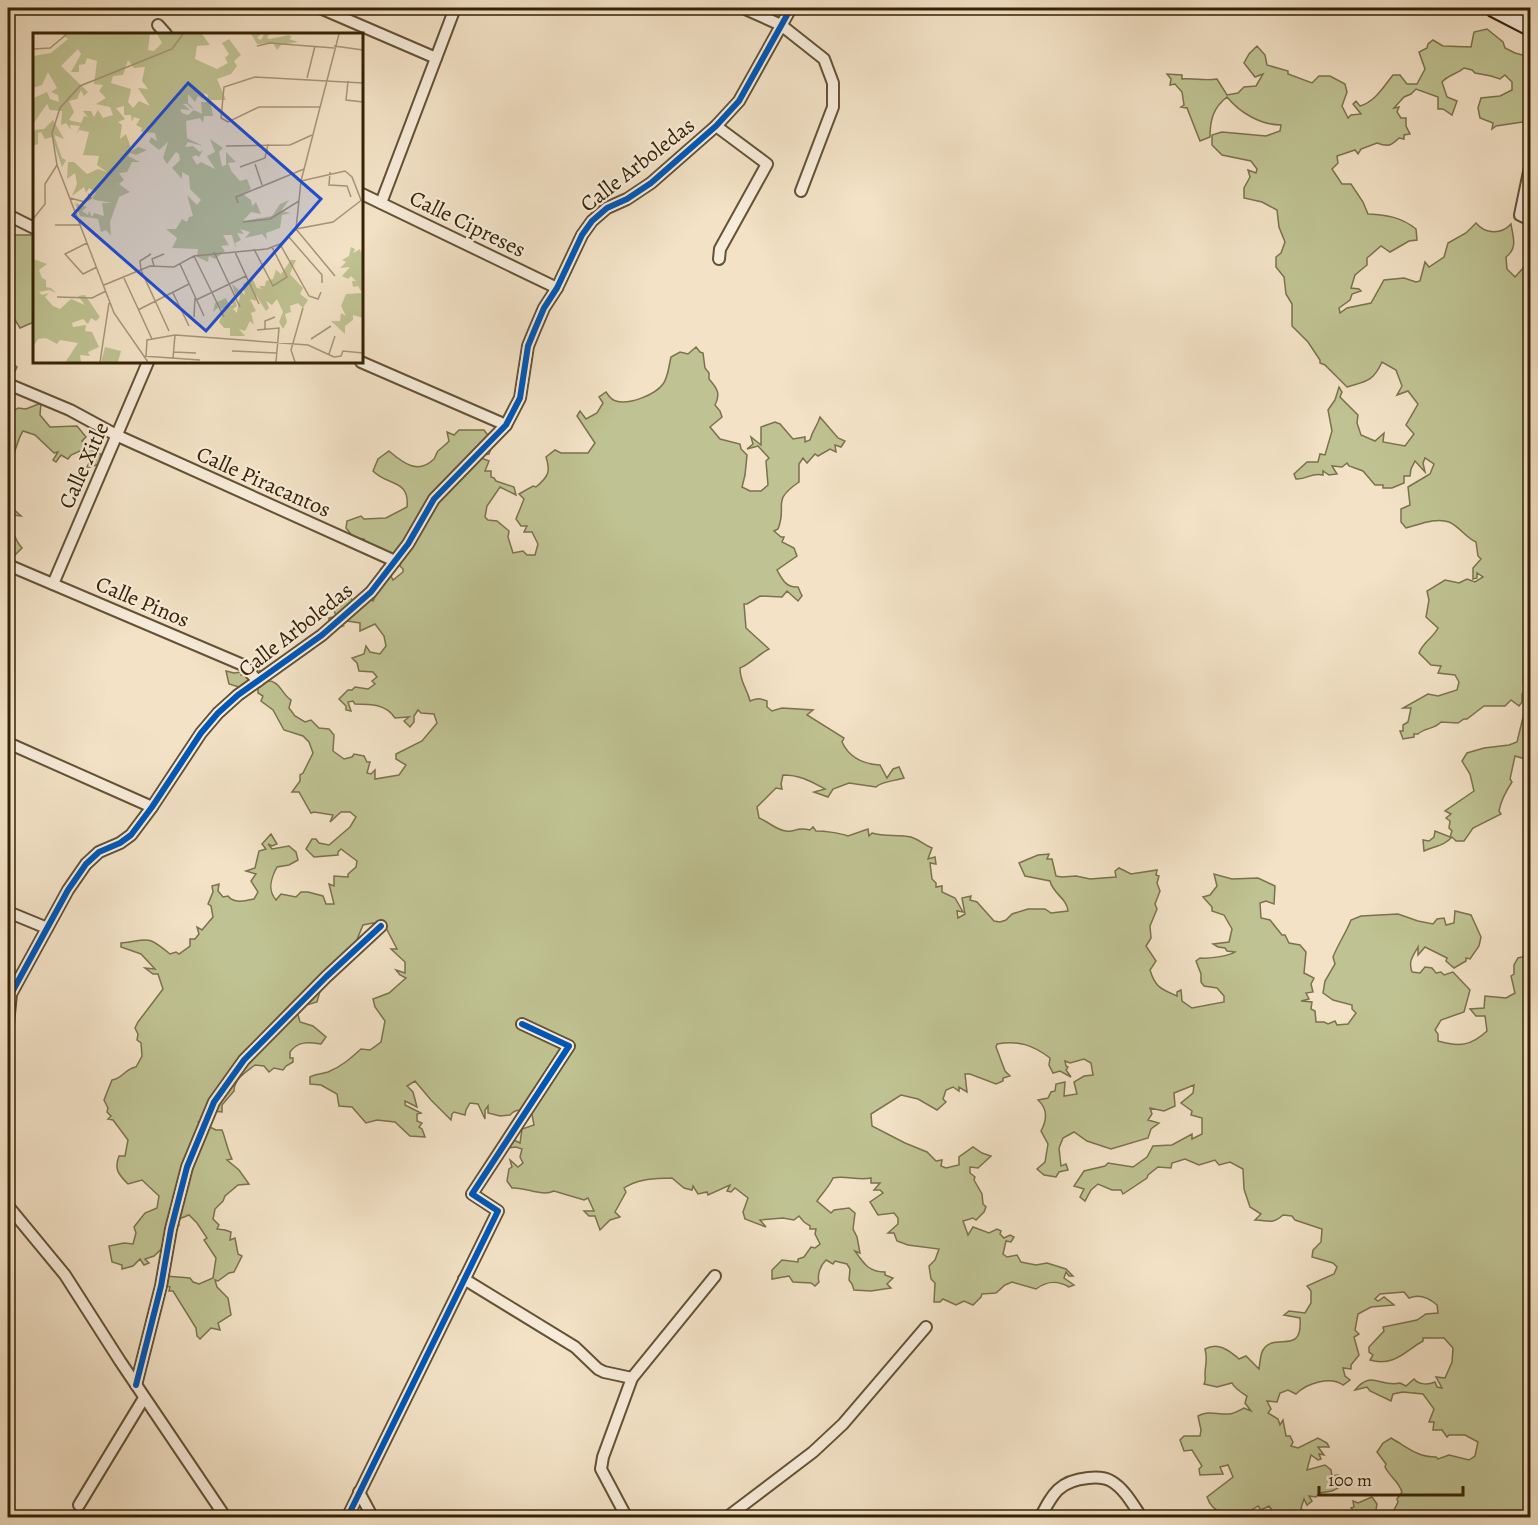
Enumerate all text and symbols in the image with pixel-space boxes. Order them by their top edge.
inset map [33,33,363,363]
street label: Calle Arboledas [574,110,701,219]
street label: Calle Cipreses [404,183,531,265]
street label: Calle Xitle [51,417,116,514]
street label: Calle Piracantos [192,439,335,525]
street label: Calle Pinos [91,569,194,635]
street label: Calle Arboledas [232,575,359,684]
scale bar [1319,1459,1463,1497]
text: 100 m [1328,1468,1372,1492]

